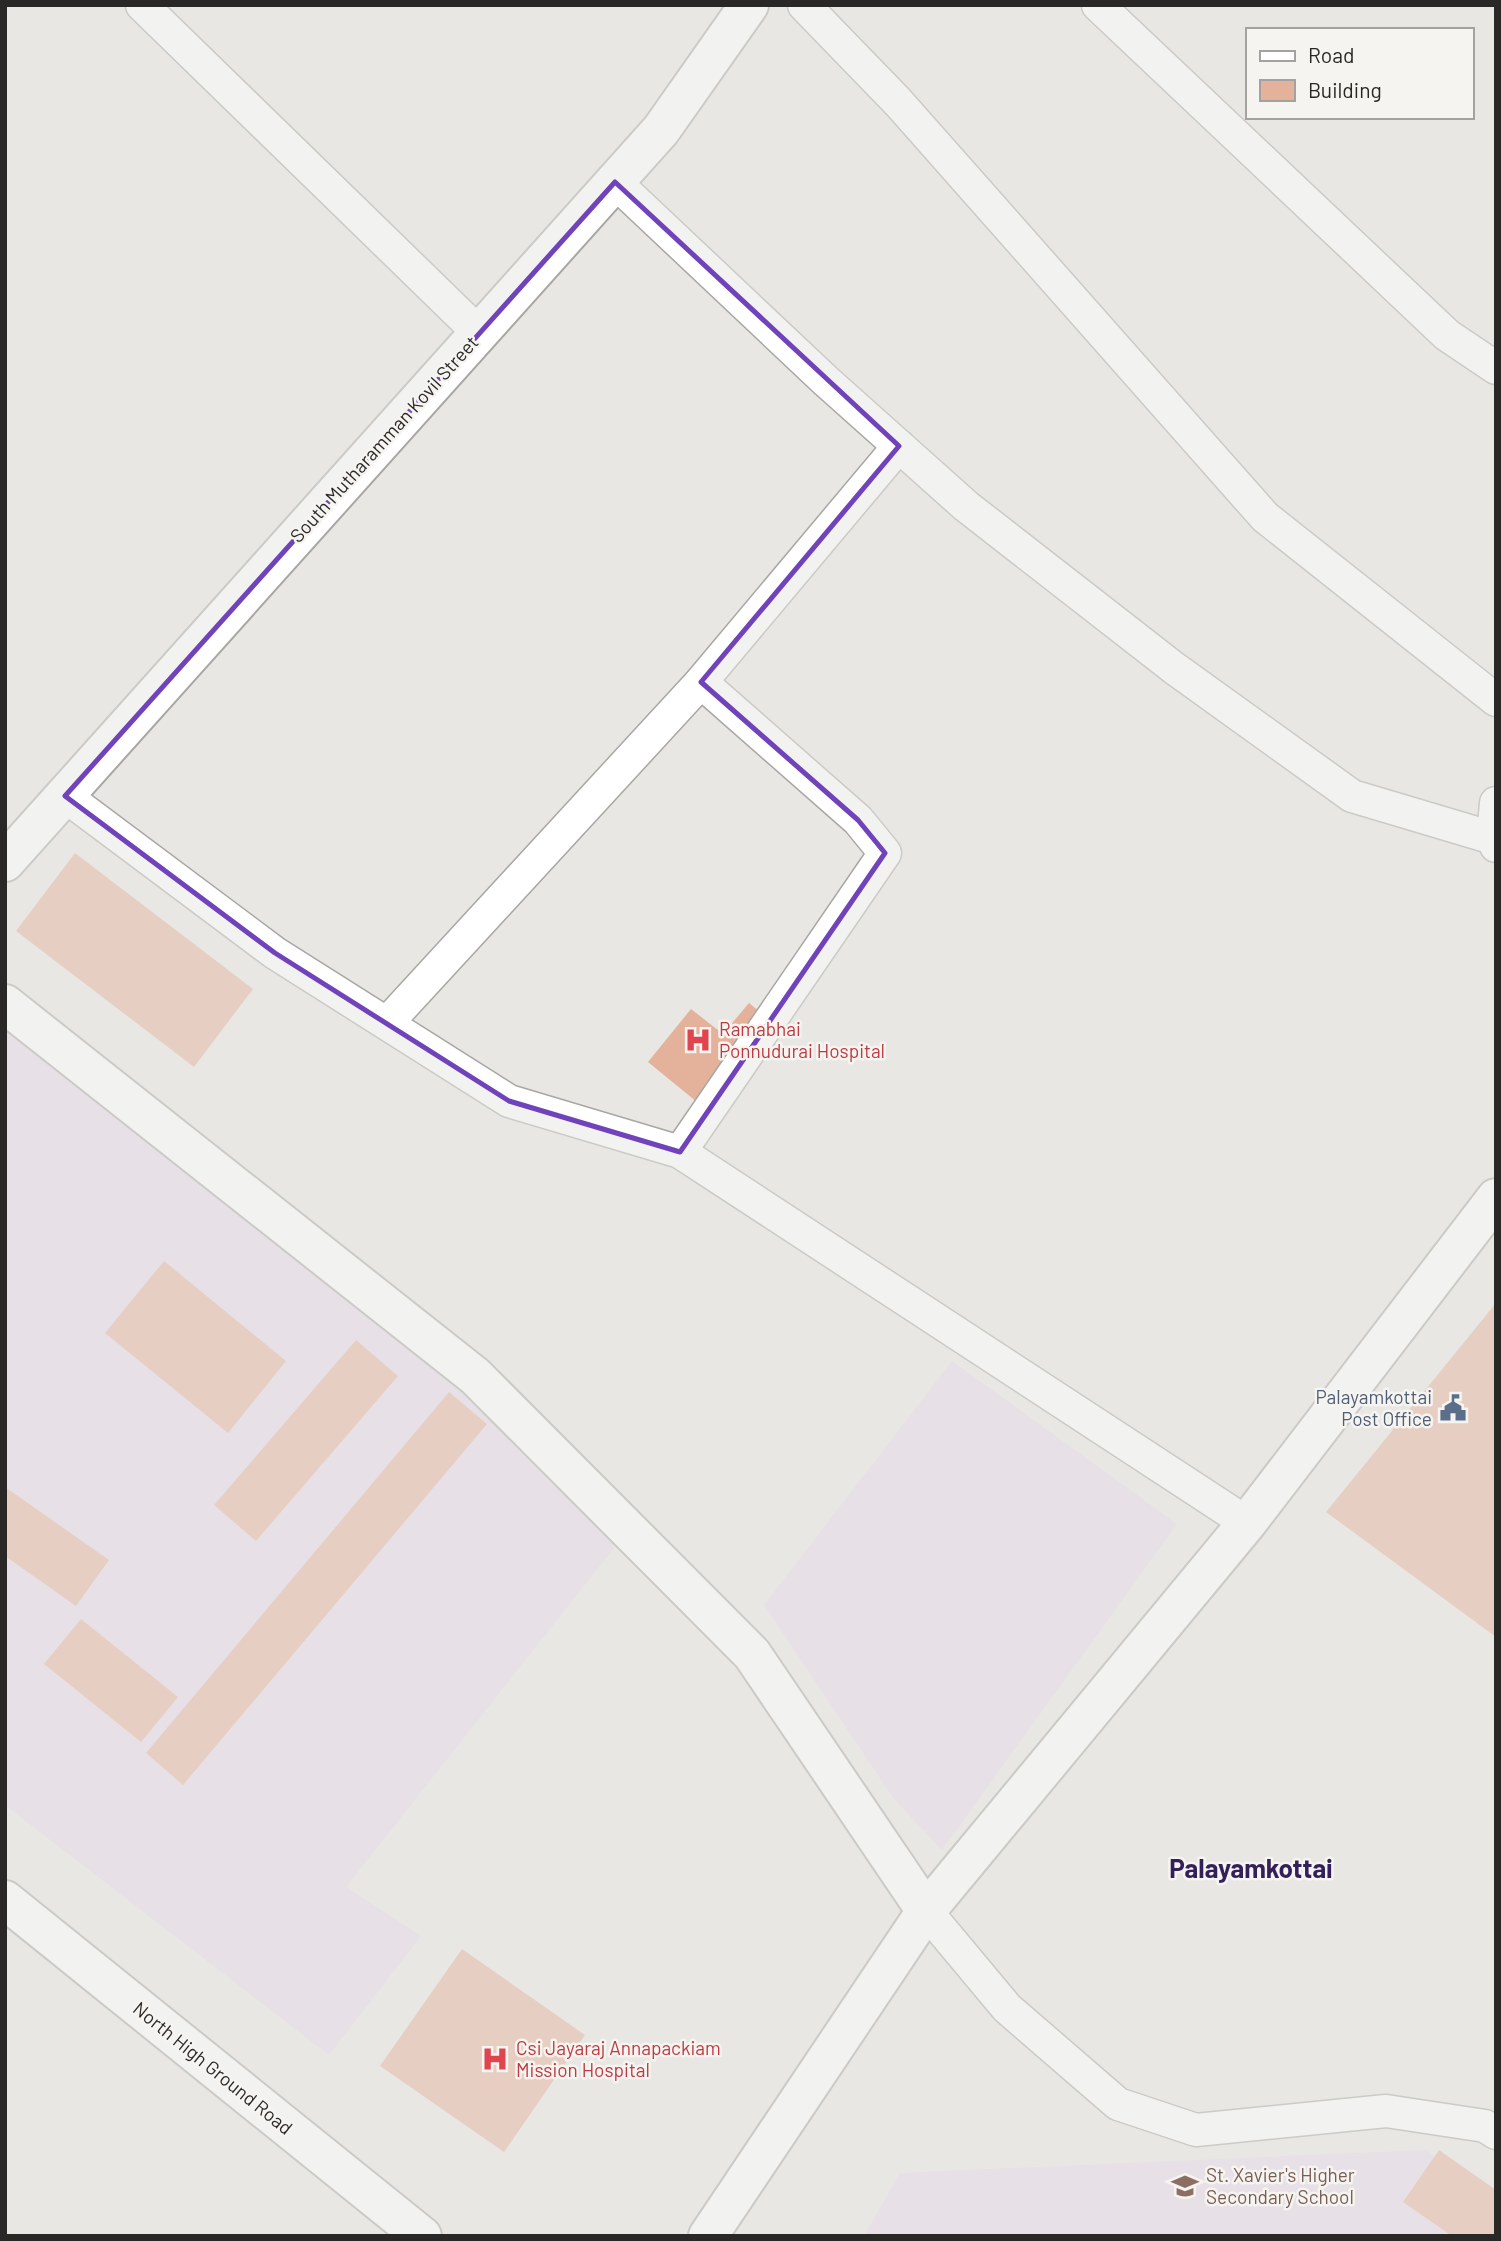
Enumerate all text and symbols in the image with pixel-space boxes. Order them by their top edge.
legend [1246,28,1473,119]
text: Road [1308,42,1354,67]
text: Building [1308,77,1382,102]
street label: South Mutharamman Kovil Street [285,331,483,547]
place label: Ramabhai Ponnudurai Hospital [719,1017,885,1062]
hospital icon: Ramabhai Ponnudurai Hospital [683,1025,713,1055]
place label: Palayamkottai Post Office [1315,1385,1432,1430]
public building icon: Palayamkottai Post Office [1438,1393,1468,1423]
district label: Palayamkottai [1169,1852,1333,1883]
street label: North High Ground Road [129,1996,298,2139]
place label: Csi Jayaraj Annapackiam Mission Hospital [516,2036,721,2081]
hospital icon: Csi Jayaraj Annapackiam Mission Hospital [480,2044,510,2074]
place label: St. Xavier's Higher Secondary School [1206,2163,1355,2208]
school or university icon: St. Xavier's Higher Secondary School [1170,2171,1200,2201]

